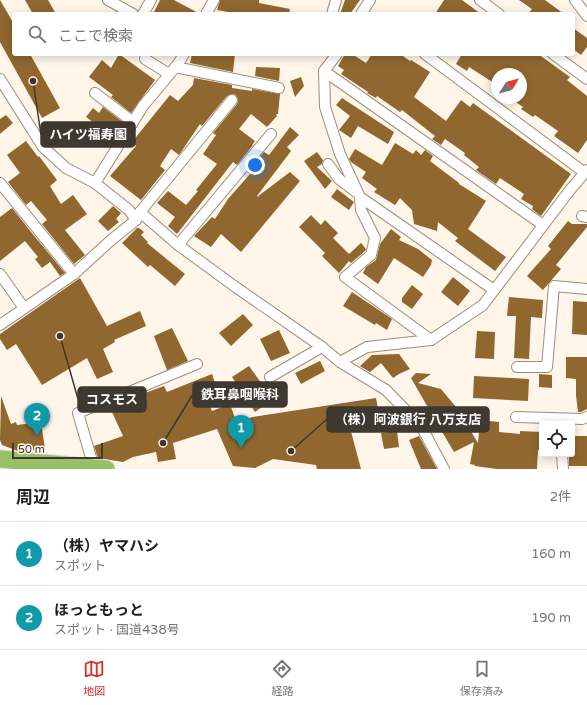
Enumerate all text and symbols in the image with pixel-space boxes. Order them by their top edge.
search box [12,12,575,56]
icon: search [26,23,48,45]
text: ここで検索 [58,27,133,45]
north arrow [491,68,527,104]
callout: ハイツ福寿園 [41,122,135,147]
text: ハイツ福寿園 [49,127,127,143]
your location [245,155,265,175]
callout: 鉄耳鼻咽喉科 [193,382,287,407]
callout: コスモス [78,387,146,412]
text: 鉄耳鼻咽喉科 [201,387,279,403]
text: コスモス [86,392,138,408]
pin: 2 [24,403,50,436]
callout: （株）阿波銀行 八万支店 [327,407,489,432]
text: （株）阿波銀行 八万支店 [335,412,481,428]
pin: 1 [228,415,254,448]
map controls [539,421,575,457]
button: locate [539,421,575,457]
scale bar [12,441,103,460]
text: 50 m [18,443,45,456]
text: 周辺 [16,487,50,508]
text: 2件 [550,489,571,505]
text: （株）ヤマハシ [54,537,159,555]
text: 1 [25,546,33,562]
text: 160 m [531,546,571,562]
text: スポット [54,558,106,574]
text: ほっともっと [54,601,144,619]
text: 2 [25,610,33,626]
text: 190 m [531,610,571,626]
text: スポット · 国道438号 [54,622,180,638]
tab: 地図 [83,658,105,698]
tab: 経路 [271,658,293,698]
tab: 保存済み [460,658,504,698]

